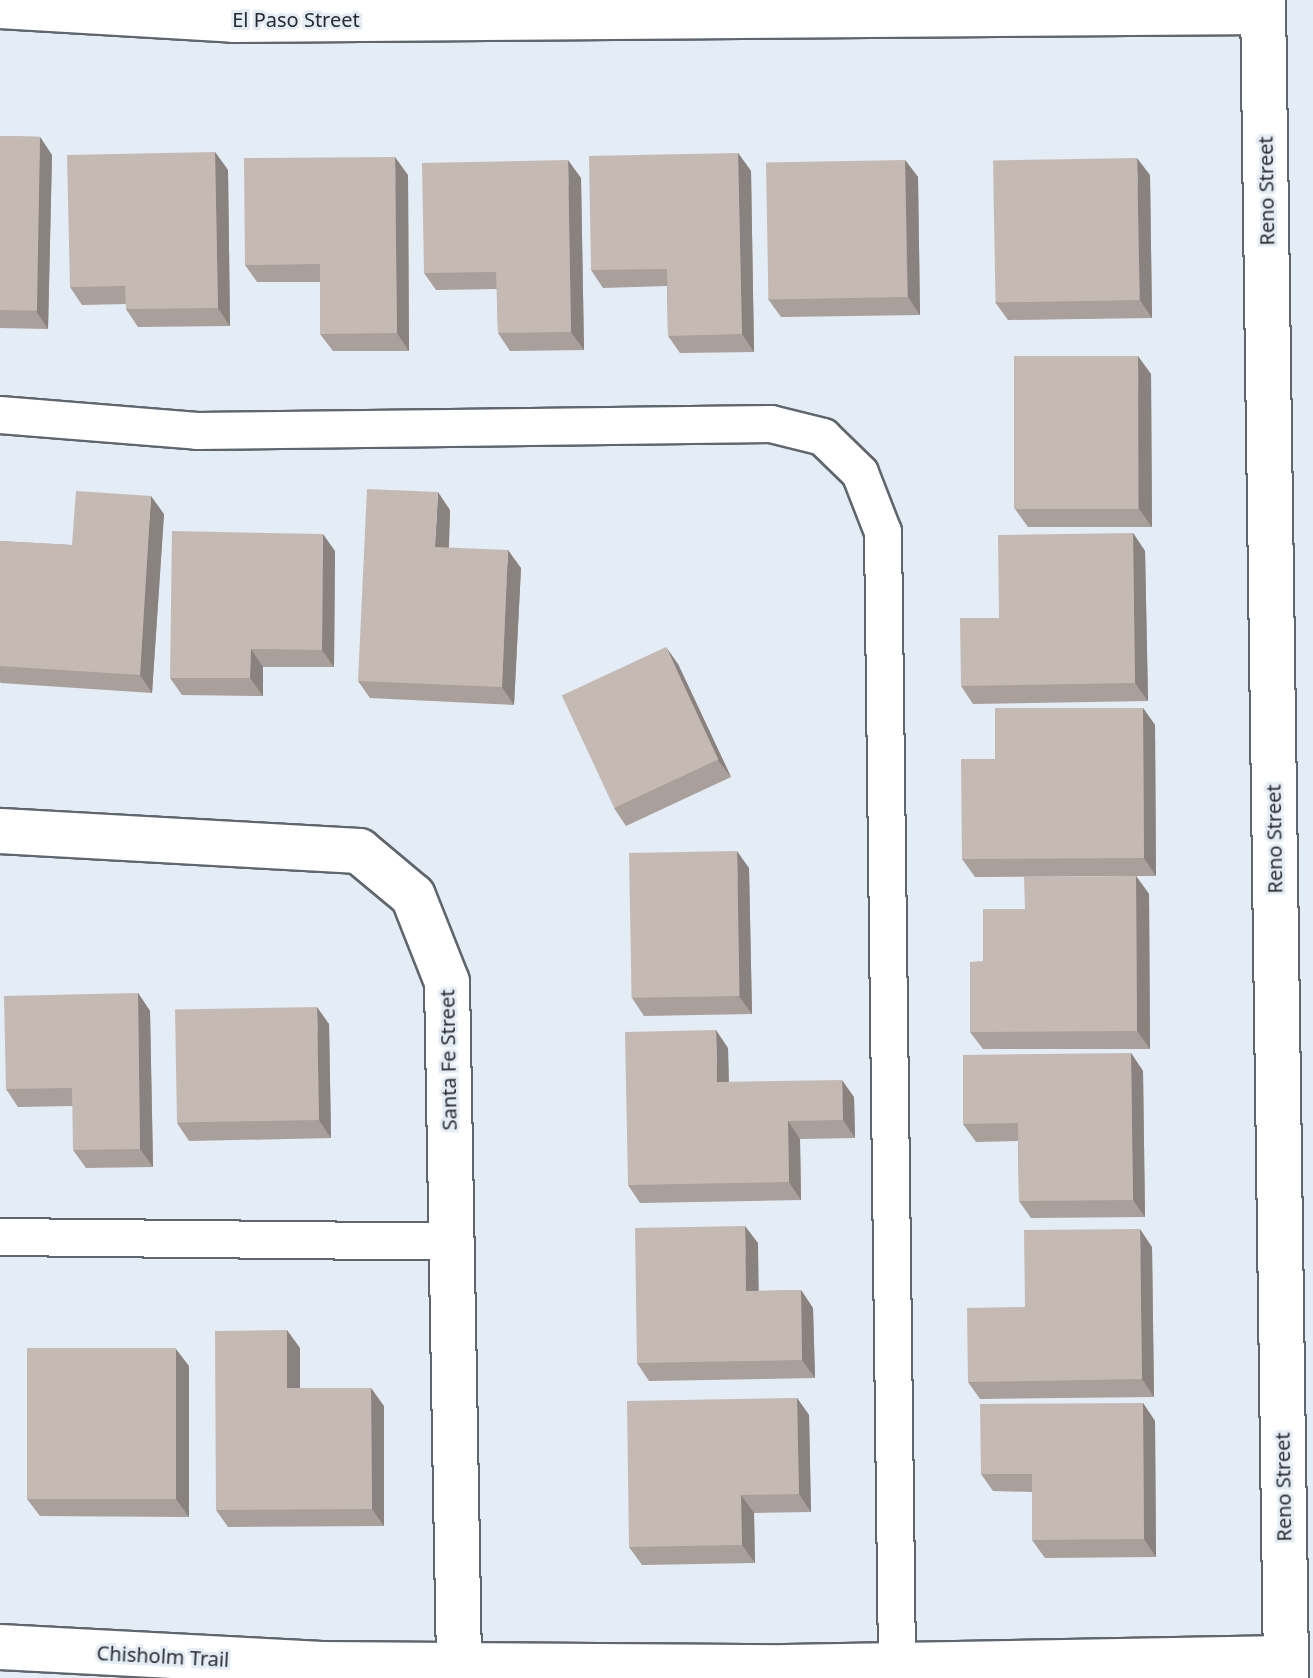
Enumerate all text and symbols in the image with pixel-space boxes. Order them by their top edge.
street label: El Paso Street [232,7,360,31]
street label: Reno Street [1253,136,1279,246]
street label: Reno Street [1261,784,1287,894]
street label: Santa Fe Street [435,989,461,1131]
street label: Reno Street [1270,1432,1296,1542]
street label: Chisholm Trail [96,1641,230,1671]

